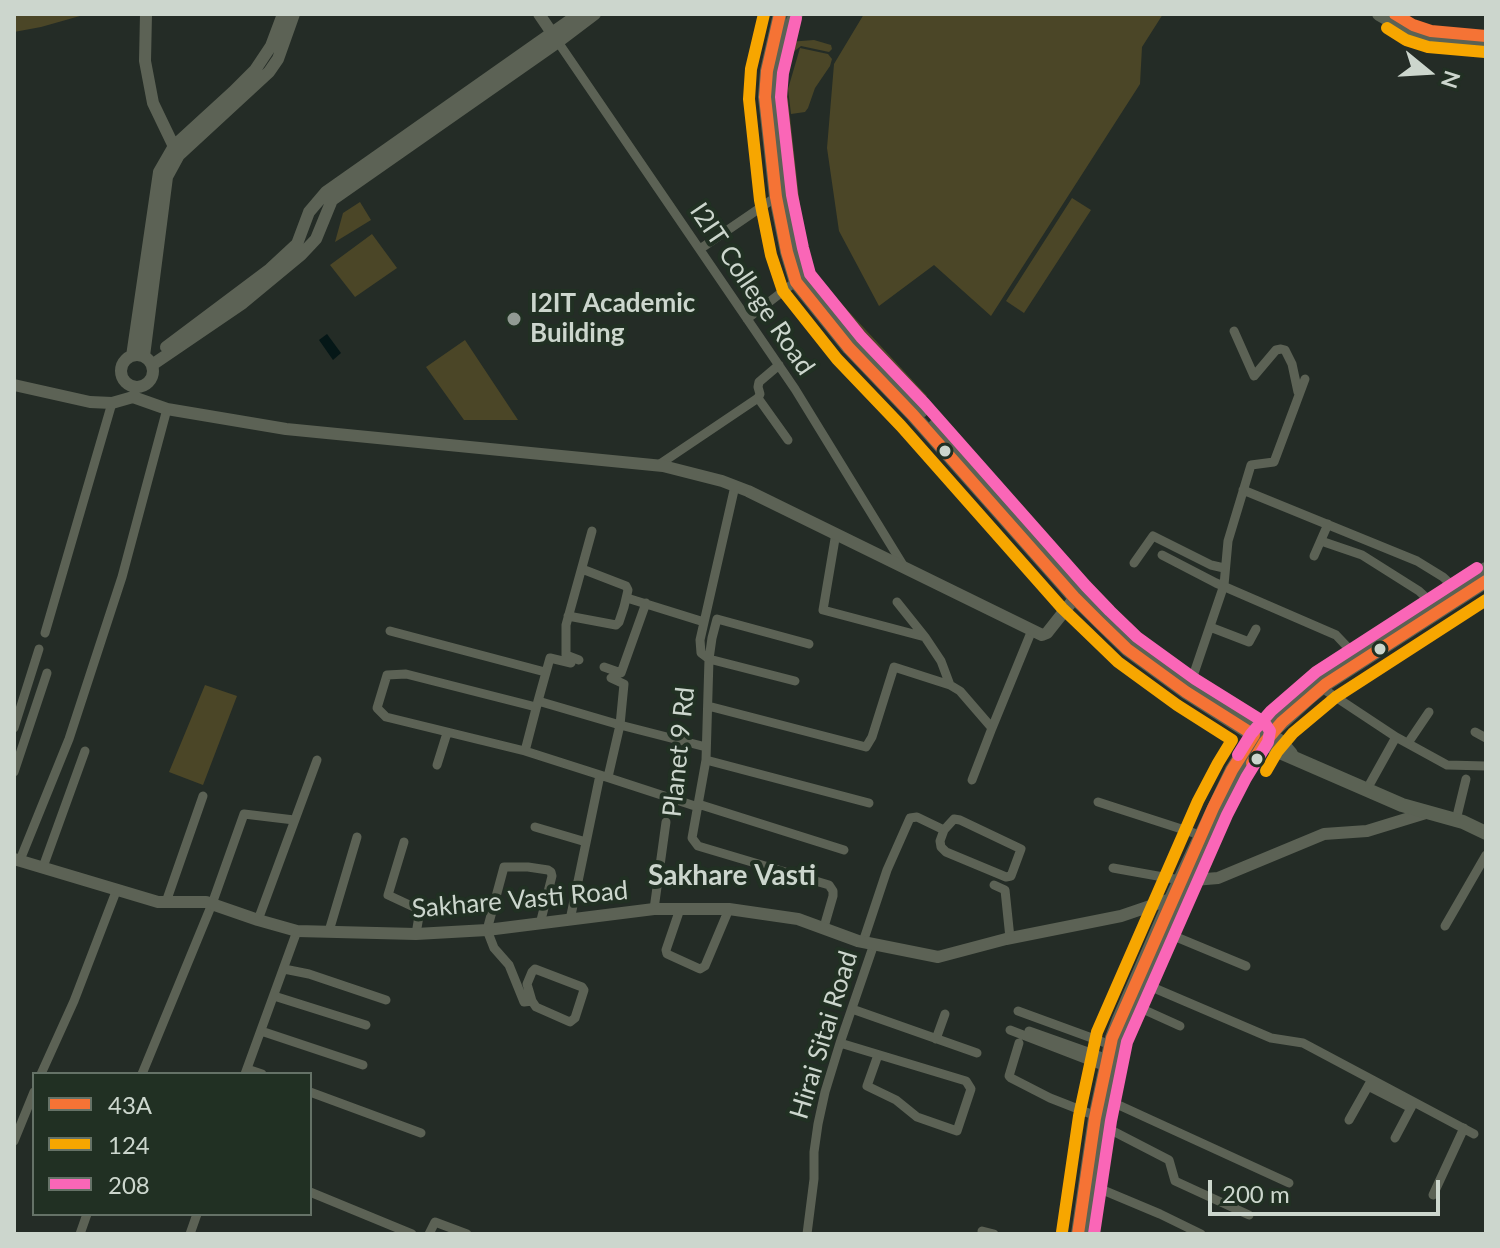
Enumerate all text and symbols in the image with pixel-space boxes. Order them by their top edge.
north arrow [1388,32,1468,112]
text: N [1436,67,1467,92]
street label: I2IT College Road [683,197,821,381]
place label: I2IT Academic Building [530,288,695,350]
marker: I2IT Academic Building [505,310,523,328]
unlabelled marker [937,443,953,459]
unlabelled marker [1372,641,1388,657]
street label: Planet 9 Rd [657,685,701,819]
unlabelled marker [1249,751,1265,767]
district label: Sakhare Vasti [648,859,816,893]
street label: Sakhare Vasti Road [411,875,629,925]
street label: Hirai Sitai Road [784,947,864,1123]
legend [32,1072,312,1216]
text: 43A [108,1090,152,1119]
text: 124 [108,1130,150,1159]
scale bar [1212,1164,1444,1214]
text: 208 [108,1170,150,1199]
text: 200 m [1222,1179,1290,1208]

